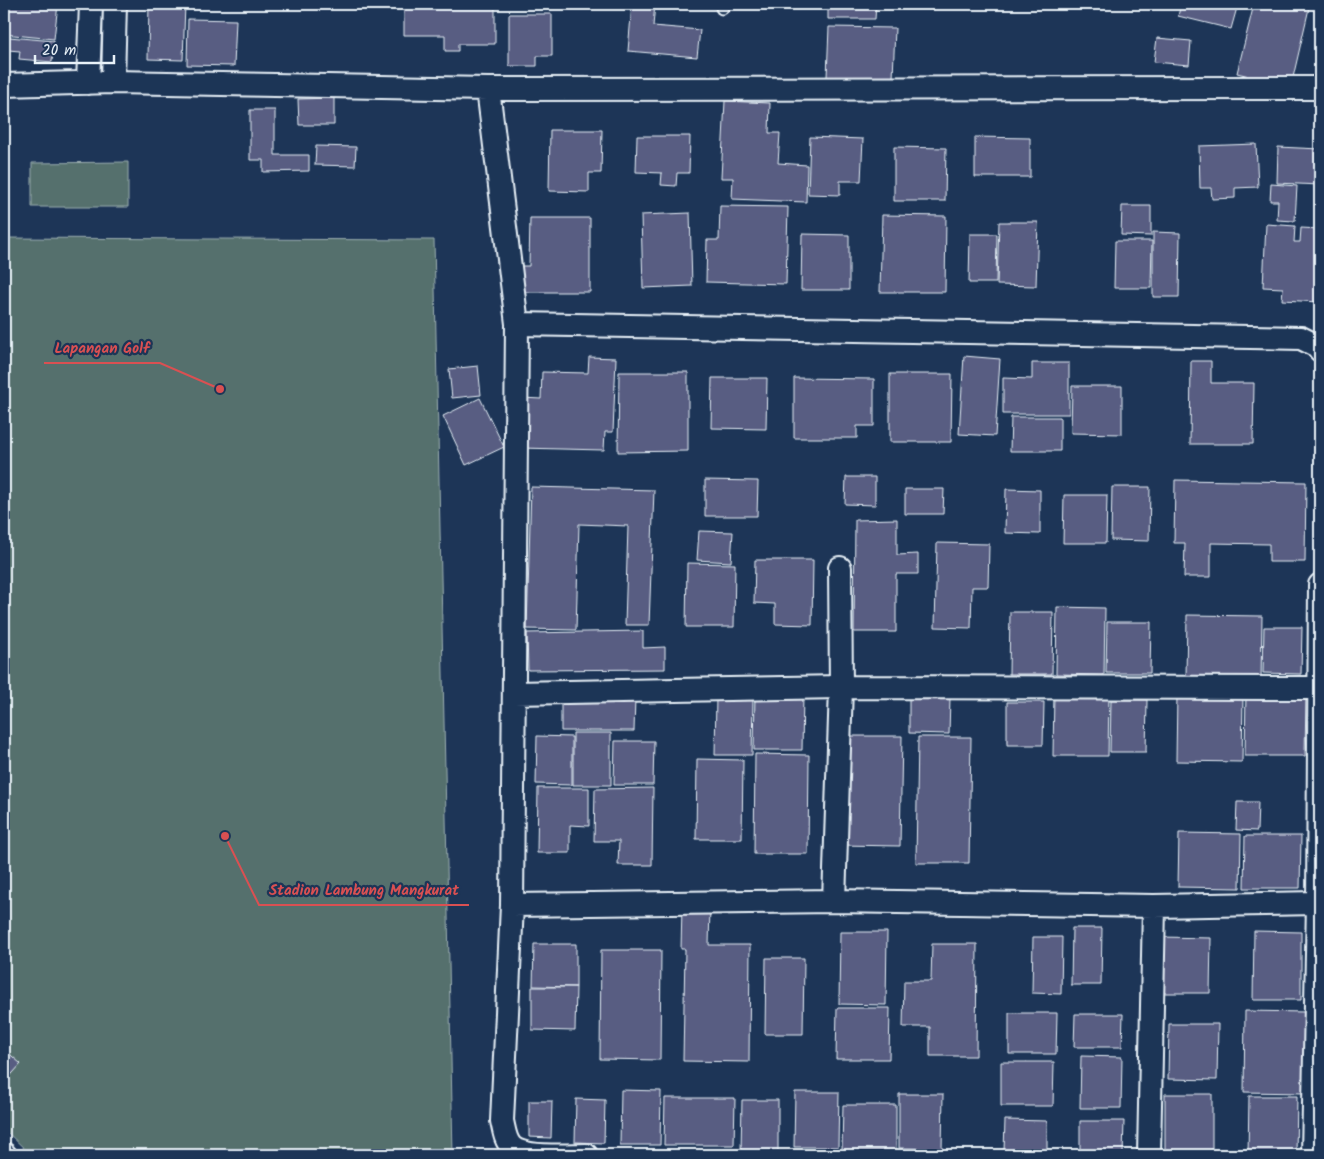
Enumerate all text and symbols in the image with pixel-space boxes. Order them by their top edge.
scale bar [35,32,114,64]
text: 20 m [42,39,76,63]
callout: Lapangan Golf [44,333,160,363]
text: Lapangan Golf [54,337,151,361]
callout: Stadion Lambung Mangkurat [259,875,469,905]
text: Stadion Lambung Mangkurat [269,879,459,903]

